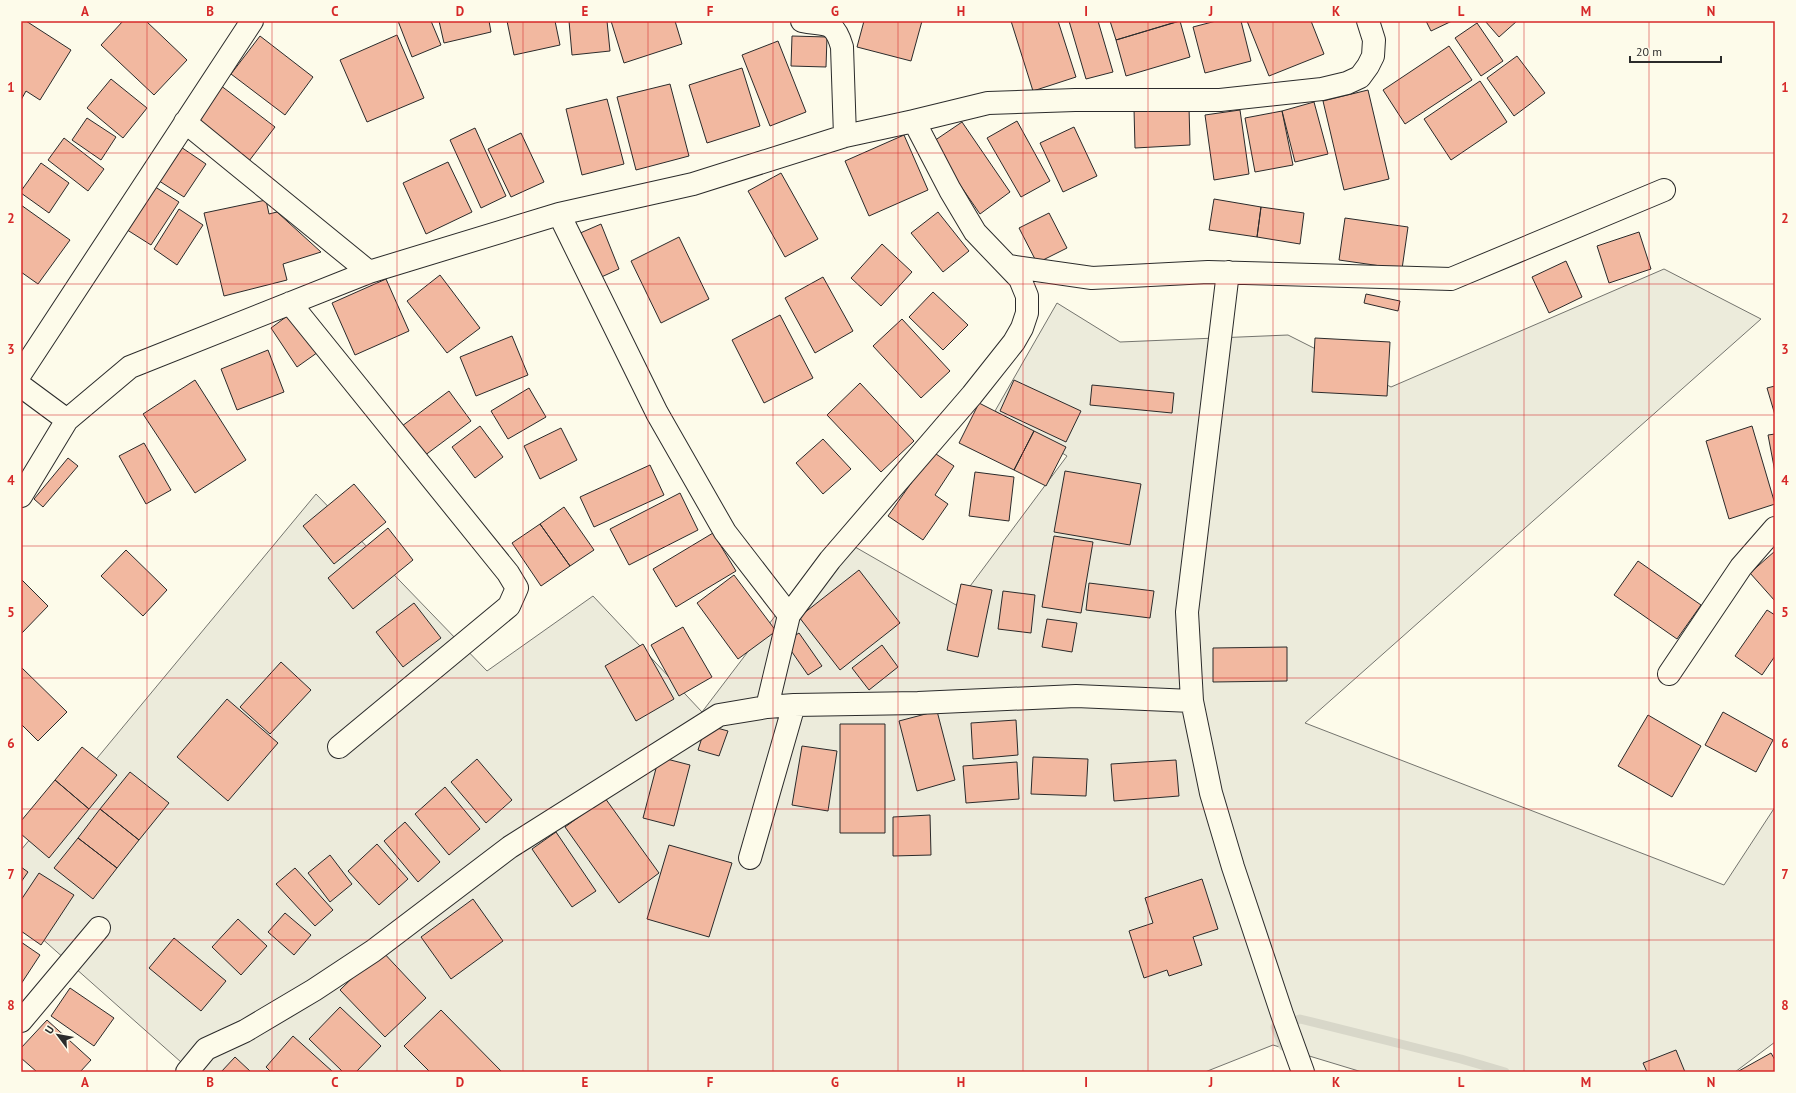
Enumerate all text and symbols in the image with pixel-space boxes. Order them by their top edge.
text: A [81,3,89,20]
text: B [206,3,214,20]
text: C [331,3,339,20]
text: D [456,3,464,20]
text: E [582,3,589,20]
text: F [707,3,714,20]
text: G [831,3,839,20]
text: H [957,3,965,20]
text: I [1084,3,1088,20]
text: J [1208,3,1213,20]
text: K [1332,3,1340,20]
text: L [1458,3,1465,20]
text: M [1581,3,1591,20]
text: N [1707,3,1715,20]
scale bar [1630,38,1721,64]
text: 20 m [1636,44,1662,59]
text: 1 [7,79,15,96]
text: 1 [1781,79,1789,96]
text: 2 [7,210,15,227]
text: 2 [1781,210,1789,227]
text: 3 [7,341,15,358]
text: 3 [1781,341,1789,358]
text: 4 [7,472,15,489]
text: 4 [1781,472,1789,489]
text: 5 [7,604,15,621]
text: 5 [1781,604,1789,621]
text: 6 [7,735,15,752]
text: 6 [1781,735,1789,752]
text: 7 [7,866,15,883]
text: 7 [1781,866,1789,883]
text: 8 [7,997,15,1014]
text: 8 [1781,997,1789,1014]
north arrow [38,1015,78,1055]
text: U [42,1023,57,1036]
text: A [81,1074,89,1091]
text: B [206,1074,214,1091]
text: C [331,1074,339,1091]
text: D [456,1074,464,1091]
text: E [582,1074,589,1091]
text: F [707,1074,714,1091]
text: G [831,1074,839,1091]
text: H [957,1074,965,1091]
text: I [1084,1074,1088,1091]
text: J [1208,1074,1213,1091]
text: K [1332,1074,1340,1091]
text: L [1458,1074,1465,1091]
text: M [1581,1074,1591,1091]
text: N [1707,1074,1715,1091]

